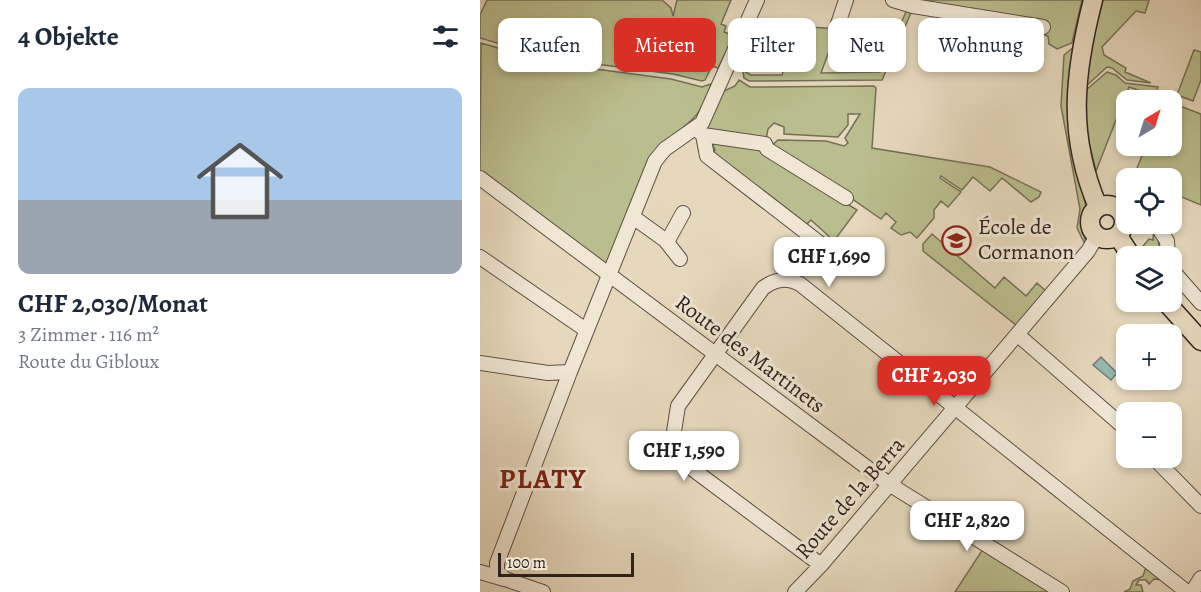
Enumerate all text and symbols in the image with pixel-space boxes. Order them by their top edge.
chip: Kaufen [498,18,602,72]
chip: Mieten [614,18,716,72]
chip: Filter [728,18,816,72]
chip: Neu [828,18,906,72]
chip: Wohnung [918,18,1044,72]
text: 4 Objekte [18,19,119,54]
icon: filters [429,20,462,53]
north arrow [1116,90,1182,156]
map controls [1116,90,1182,468]
icon: home [186,127,294,235]
button: locate [1116,168,1182,234]
place label: École de Cormanon [978,212,1074,267]
school or university icon: École de Cormanon [941,224,973,256]
pin: CHF 1,690 [760,237,898,288]
text: CHF 1,690 [788,243,870,270]
button: layers [1116,246,1182,312]
text: CHF 2,030/Monat [18,286,208,321]
street label: Route des Martinets [669,288,831,420]
text: 3 Zimmer · 116 m² [18,321,159,348]
button: + [1116,324,1182,390]
text: Route du Gibloux [18,348,159,375]
pin: CHF 2,030 [865,356,1003,407]
text: CHF 2,030 [891,362,977,389]
button: − [1116,402,1182,468]
street label: Route de la Berra [789,430,912,565]
pin: CHF 1,590 [615,431,753,482]
text: CHF 1,590 [643,437,725,464]
district label: PLATY [499,460,587,498]
pin: CHF 2,820 [898,501,1036,552]
text: CHF 2,820 [924,507,1010,534]
scale bar [498,550,634,578]
text: 100 m [507,552,546,574]

